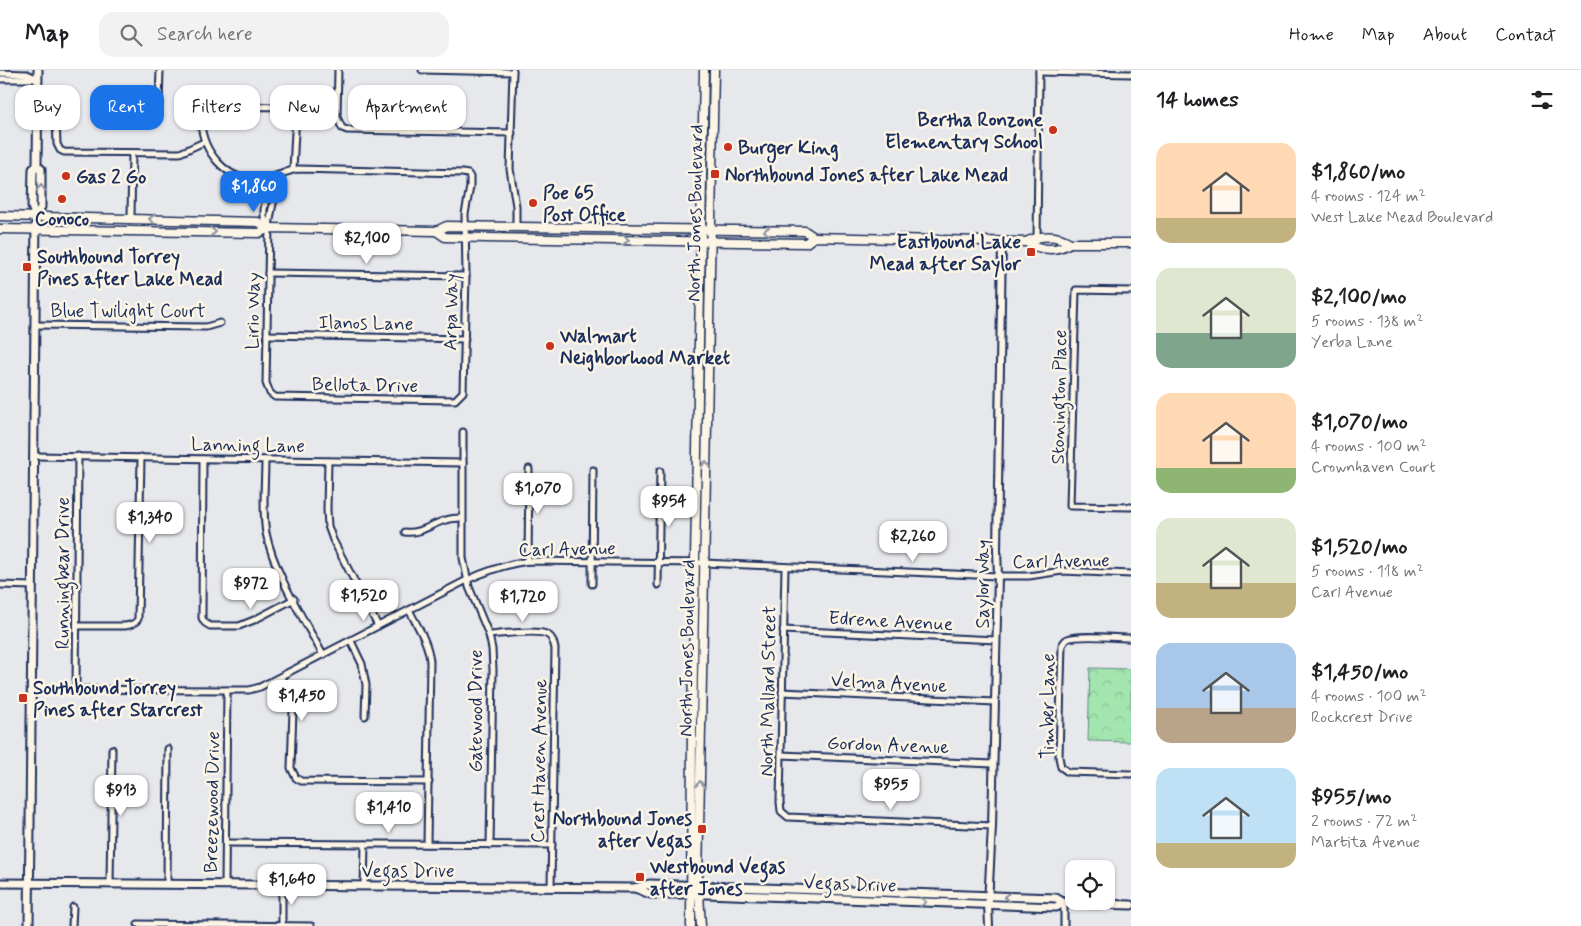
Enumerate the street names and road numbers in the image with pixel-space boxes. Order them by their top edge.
street label: North Jones Boulevard [681,124,710,302]
street label: Lirio Way [240,272,267,350]
street label: Arpa Way [438,273,466,351]
street label: Blue Twilight Court [50,299,206,325]
street label: Ilanos Lane [318,310,414,337]
street label: Stonington Place [1046,329,1076,465]
street label: Bellota Drive [312,372,418,399]
street label: Lanning Lane [191,432,305,462]
street label: Runningbear Drive [51,497,79,649]
street label: Carl Avenue [518,536,616,563]
street label: Saylor Way [971,539,996,629]
street label: Carl Avenue [1012,548,1110,575]
street label: North Jones Boulevard [673,559,702,737]
street label: North Mallard Street [755,605,782,777]
street label: Edrene Avenue [828,606,954,637]
street label: Gatewood Drive [464,649,489,773]
street label: Timber Lane [1036,653,1061,759]
street label: Velma Avenue [830,668,948,699]
street label: Crest Haven Avenue [526,679,553,843]
street label: Breezewood Drive [199,731,226,873]
street label: Gordon Avenue [826,731,950,760]
street label: Vegas Drive [361,859,455,887]
street label: Vegas Drive [803,870,897,902]

